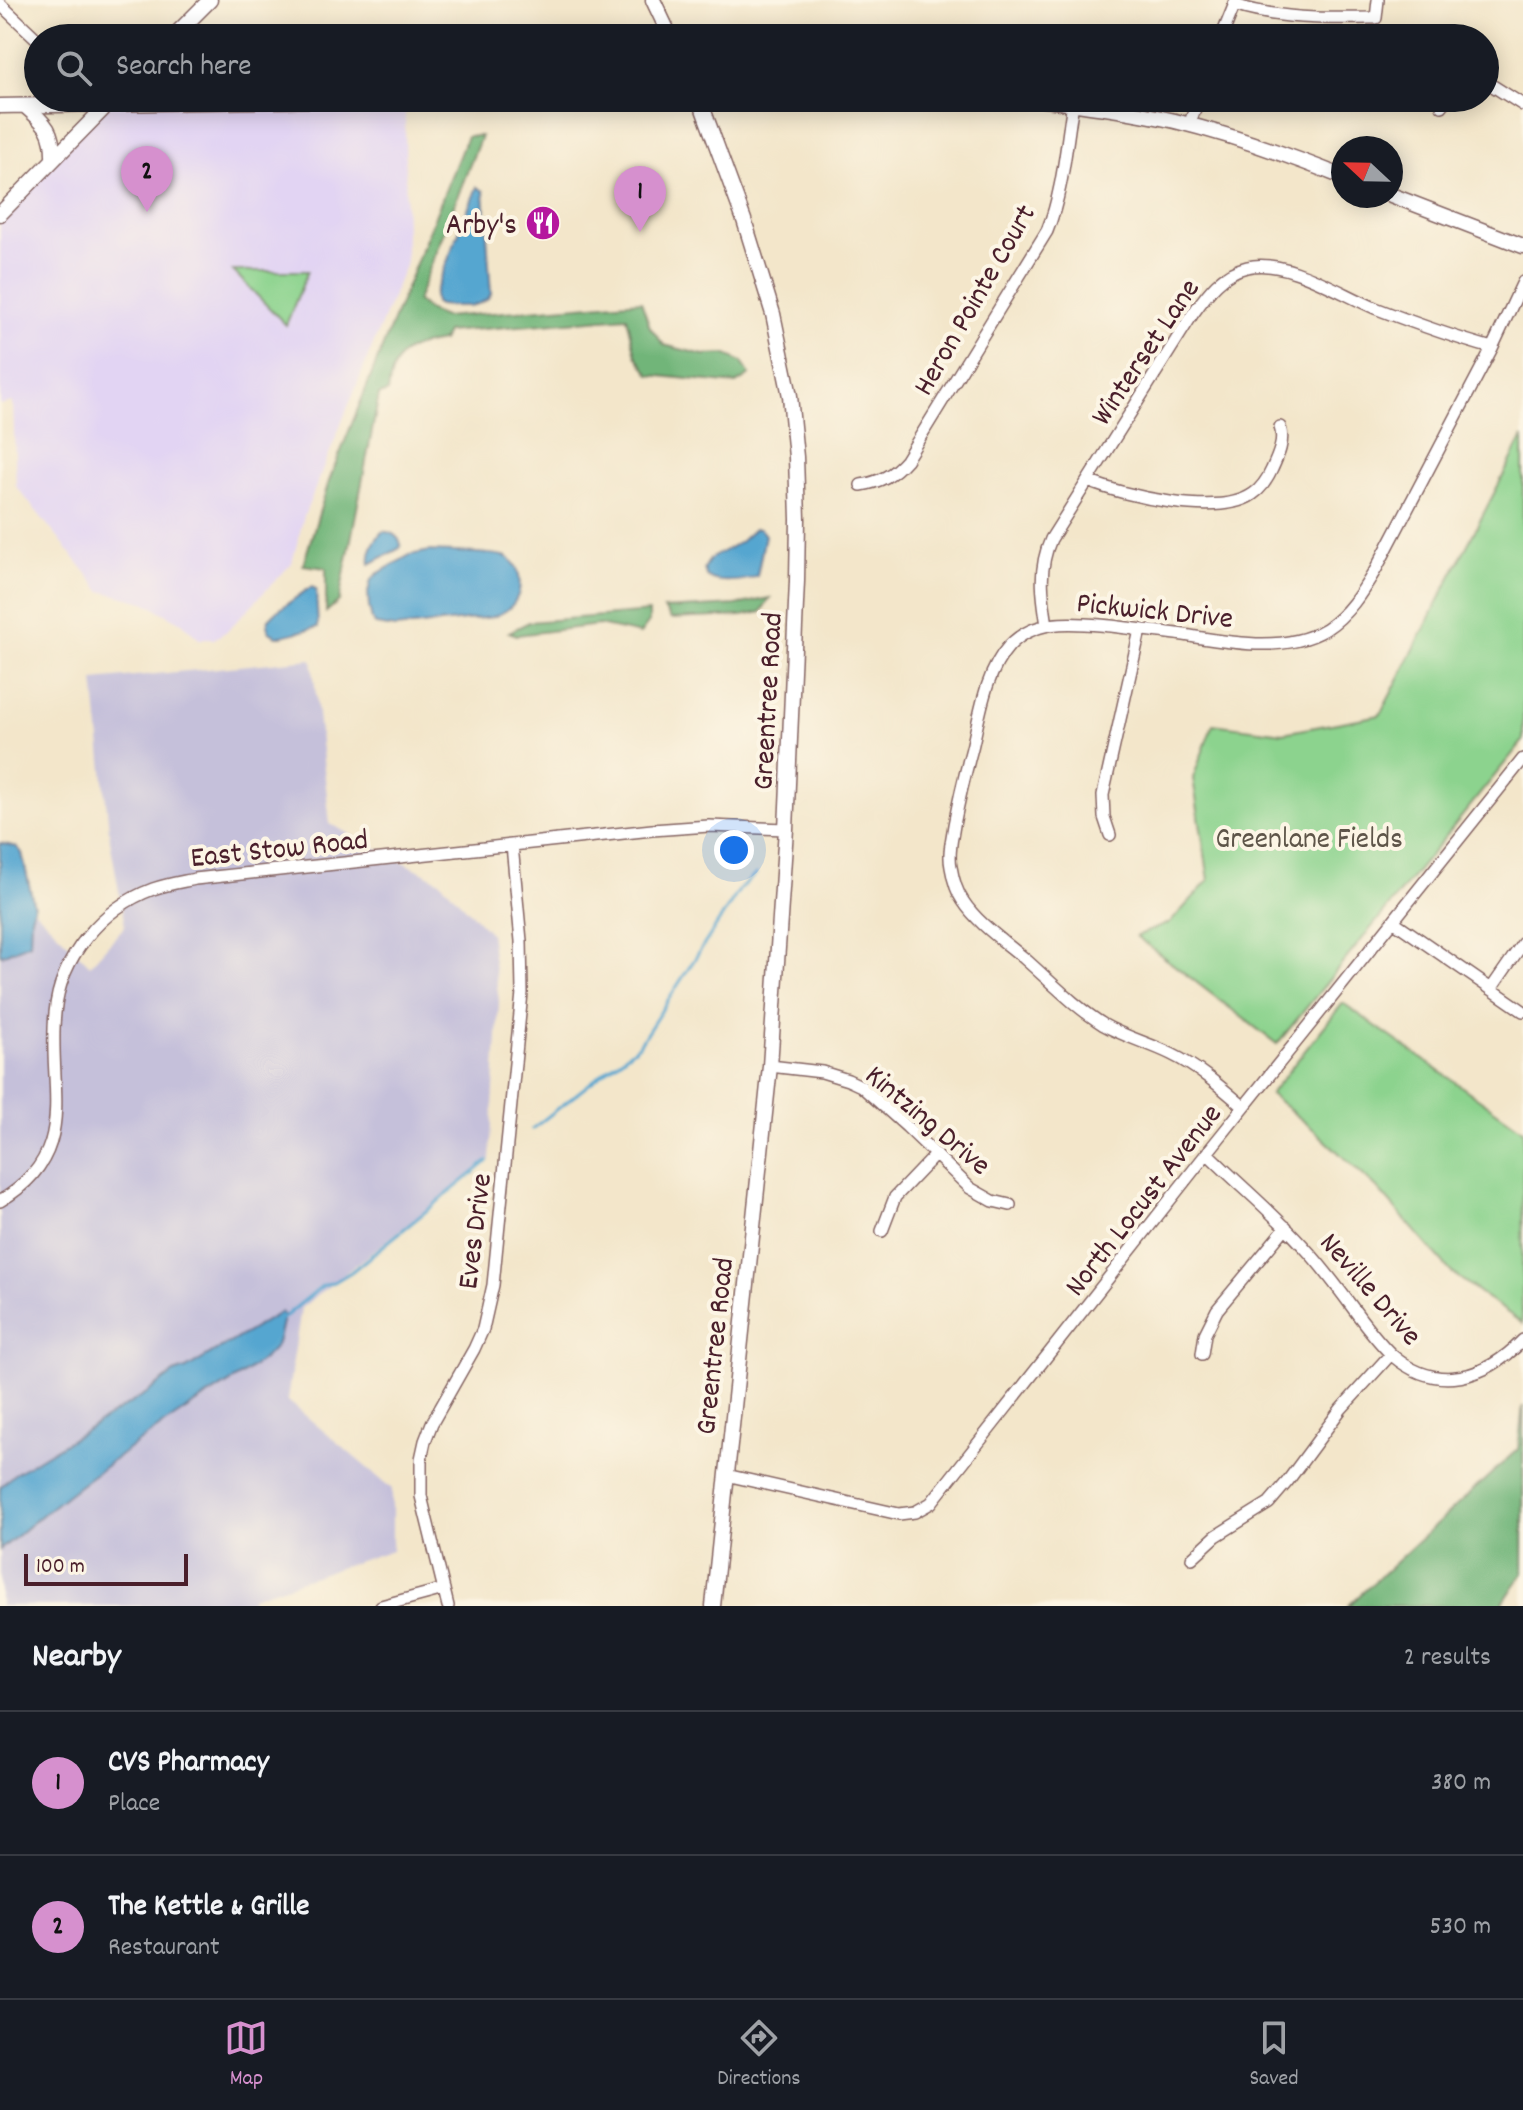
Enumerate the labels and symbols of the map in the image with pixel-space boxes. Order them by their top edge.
north arrow [1331,136,1403,208]
pin: 2 [121,146,173,212]
pin: 1 [614,166,666,232]
street label: Heron Pointe Court [905,198,1049,405]
restaurant icon: Arby's [524,204,562,242]
place label: Arby's [446,206,517,249]
street label: Winterset Lane [1083,271,1213,436]
street label: Pickwick Drive [1074,584,1235,643]
street label: Greentree Road [744,611,797,791]
park label: Greenlane Fields [1215,820,1403,863]
street label: East Stow Road [189,821,370,882]
your location [714,830,754,870]
street label: Kintzing Drive [854,1057,998,1188]
street label: North Locust Avenue [1056,1096,1235,1307]
street label: Eves Drive [449,1171,506,1292]
street label: Neville Drive [1307,1225,1430,1357]
street label: Greentree Road [687,1256,748,1437]
scale bar [24,1550,188,1586]

